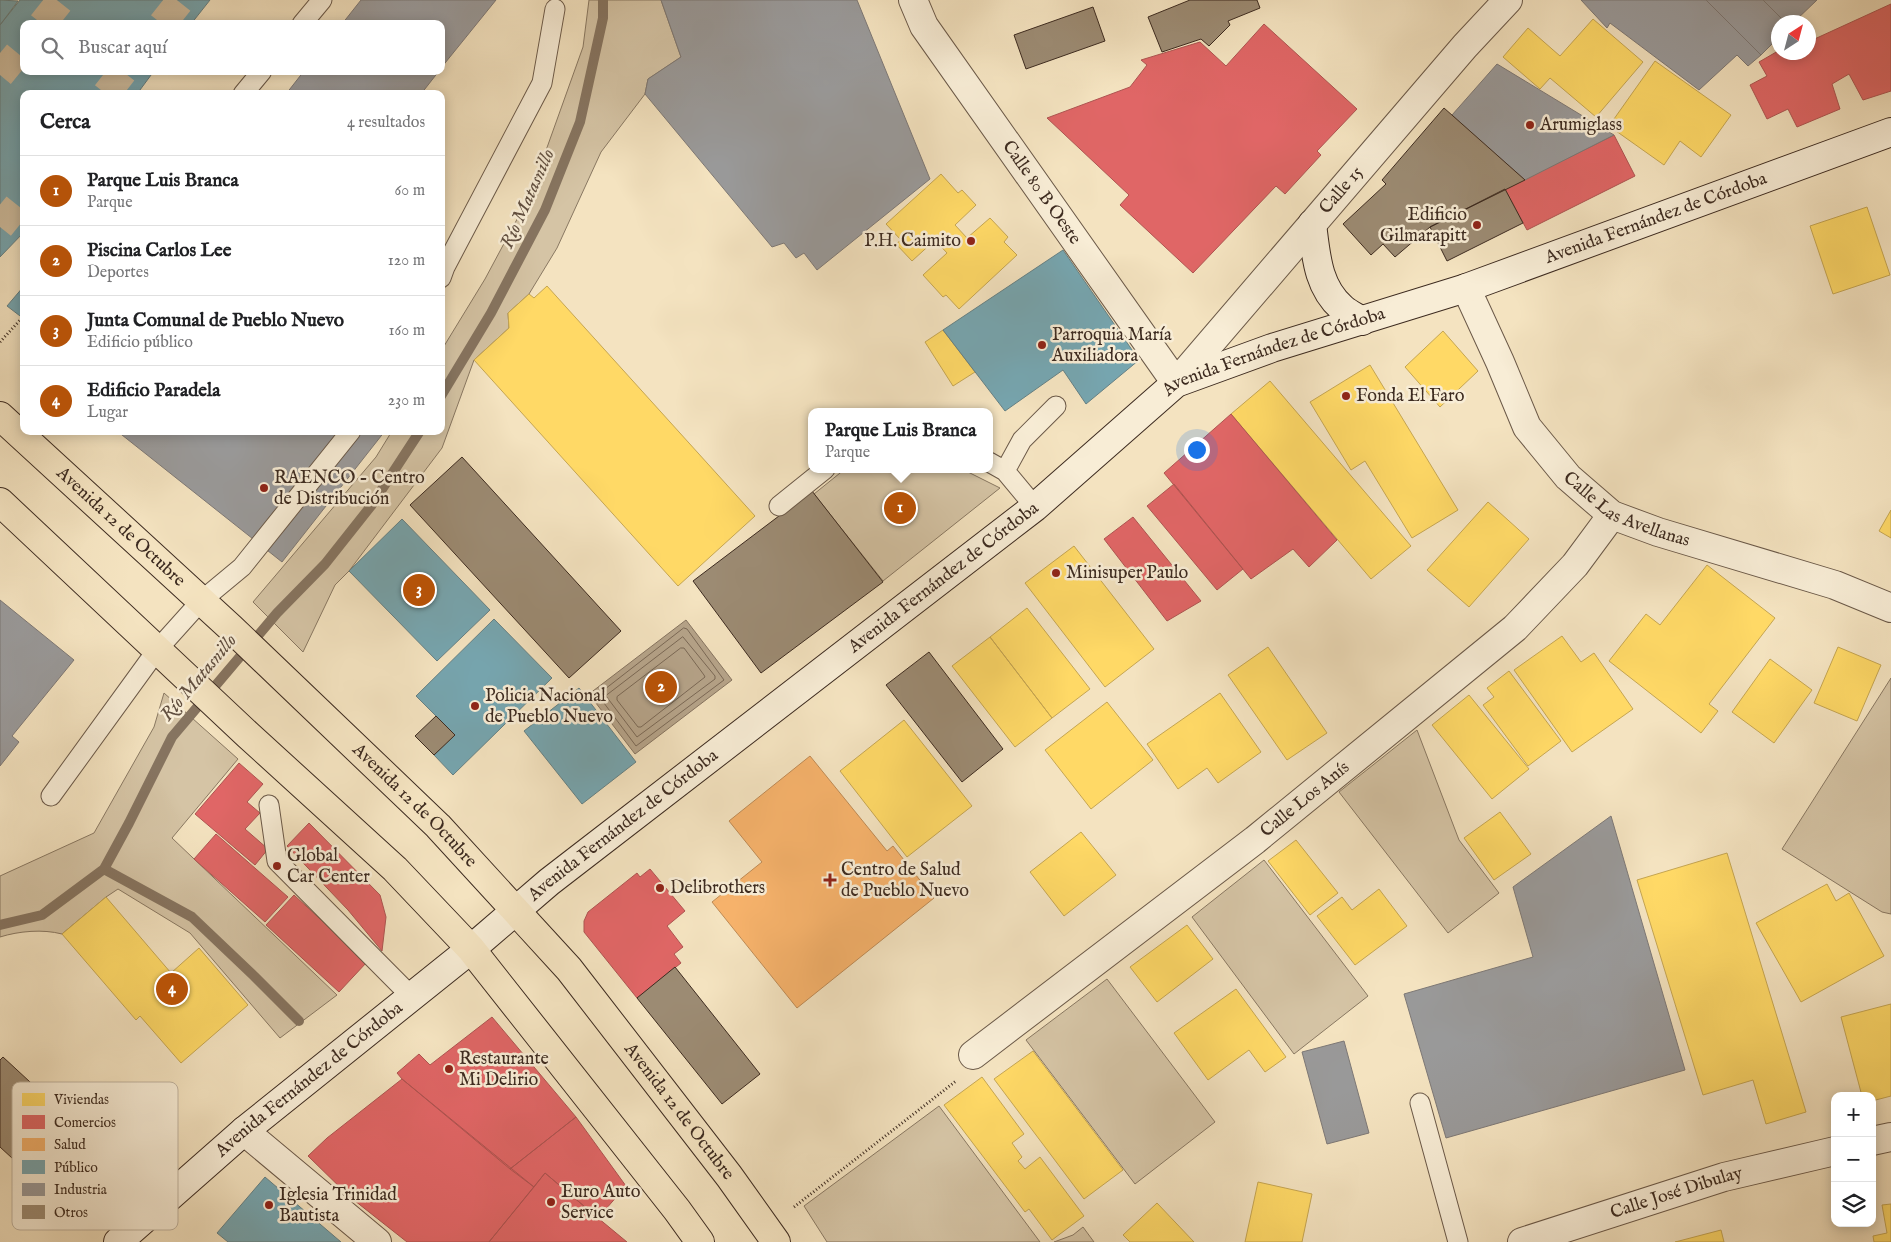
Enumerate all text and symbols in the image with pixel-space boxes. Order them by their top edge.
north arrow [1771,15,1816,60]
search box [20,20,445,75]
icon: search [38,34,66,62]
text: Buscar aquí [78,36,167,60]
text: Cerca [40,109,90,136]
text: 4 resultados [347,113,425,133]
place label: Arumiglass [1539,114,1622,137]
marker: Arumiglass [1524,119,1536,131]
street label: Calle 80 B Oeste [997,136,1086,249]
water label: Río Matasnillo [495,145,561,253]
street label: Calle 15 [1314,161,1368,219]
street label: Avenida Fernández de Córdoba [1541,167,1770,270]
text: Parque Luis Branca [87,169,239,193]
text: 1 [53,181,59,201]
text: 60 m [395,181,425,201]
text: Parque [87,193,133,213]
place label: Edificio Gilmarapitt [1380,204,1467,248]
marker: Edificio Gilmarapitt [1471,219,1483,231]
place label: P.H. Caimito [864,230,961,253]
marker: P.H. Caimito [965,235,977,247]
text: Piscina Carlos Lee [87,239,232,263]
text: 2 [52,251,60,271]
text: 120 m [388,251,425,271]
text: Deportes [87,263,149,283]
street label: Avenida Fernández de Córdoba [1157,302,1388,402]
text: Junta Comunal de Pueblo Nuevo [87,309,344,333]
text: 3 [53,321,59,341]
text: 160 m [389,321,425,341]
place label: Parroquia María Auxiliadora [1051,324,1172,368]
text: Edificio público [87,333,193,353]
marker: Parroquia María Auxiliadora [1036,339,1048,351]
text: Edificio Paradela [87,379,221,403]
place label: Fonda El Faro [1356,385,1465,408]
marker: Fonda El Faro [1340,390,1352,402]
text: 4 [52,391,60,411]
text: 230 m [388,391,425,411]
text: Lugar [87,403,128,423]
popup [808,408,993,473]
text: Parque Luis Branca [825,419,976,443]
your location [1184,437,1210,463]
text: Parque [825,443,870,463]
street label: Avenida 12 de Octubre [51,461,190,592]
street label: Calle Las Avellanas [1558,466,1693,552]
place label: RAENCO - Centro de Distribución [274,467,425,511]
marker: RAENCO - Centro de Distribución [258,482,270,494]
pin: 1 [884,489,916,527]
street label: Avenida Fernández de Córdoba [843,497,1044,659]
place label: Minisuper Paulo [1066,562,1189,585]
marker: Minisuper Paulo [1050,567,1062,579]
pin: 3 [403,571,435,609]
water label: Río Matasnillo [156,629,243,727]
pin: 2 [645,668,677,706]
place label: Policia Nacional de Pueblo Nuevo [485,685,613,729]
marker: Policia Nacional de Pueblo Nuevo [469,700,481,712]
street label: Avenida 12 de Octubre [347,738,482,873]
street label: Avenida Fernández de Córdoba [523,744,723,907]
street label: Calle Los Anís [1256,756,1354,843]
place label: Global Car Center [287,845,370,889]
place label: Centro de Salud de Pueblo Nuevo [841,859,969,903]
marker: Global Car Center [271,860,283,872]
marker: Centro de Salud de Pueblo Nuevo [823,873,837,887]
place label: Delibrothers [670,877,765,900]
marker: Delibrothers [654,882,666,894]
pin: 4 [156,970,188,1008]
street label: Avenida Fernández de Córdoba [210,997,408,1163]
street label: Avenida 12 de Octubre [618,1038,739,1185]
place label: Restaurante Mi Delirio [459,1048,549,1092]
marker: Restaurante Mi Delirio [443,1063,455,1075]
legend [12,1082,178,1230]
text: Viviendas [53,1091,109,1109]
map controls [1831,1092,1876,1227]
button: + [1831,1092,1876,1137]
text: Comercios [54,1114,116,1132]
text: Salud [54,1136,86,1154]
button: − [1831,1137,1876,1182]
text: Público [54,1159,98,1177]
street label: Calle José Dibulay [1607,1162,1745,1224]
text: Industria [54,1181,108,1199]
place label: Euro Auto Service [561,1181,641,1225]
button: layers [1831,1182,1876,1227]
place label: Iglesia Trinidad Bautista [279,1184,397,1228]
marker: Euro Auto Service [545,1196,557,1208]
marker: Iglesia Trinidad Bautista [263,1199,275,1211]
text: Otros [54,1204,88,1222]

